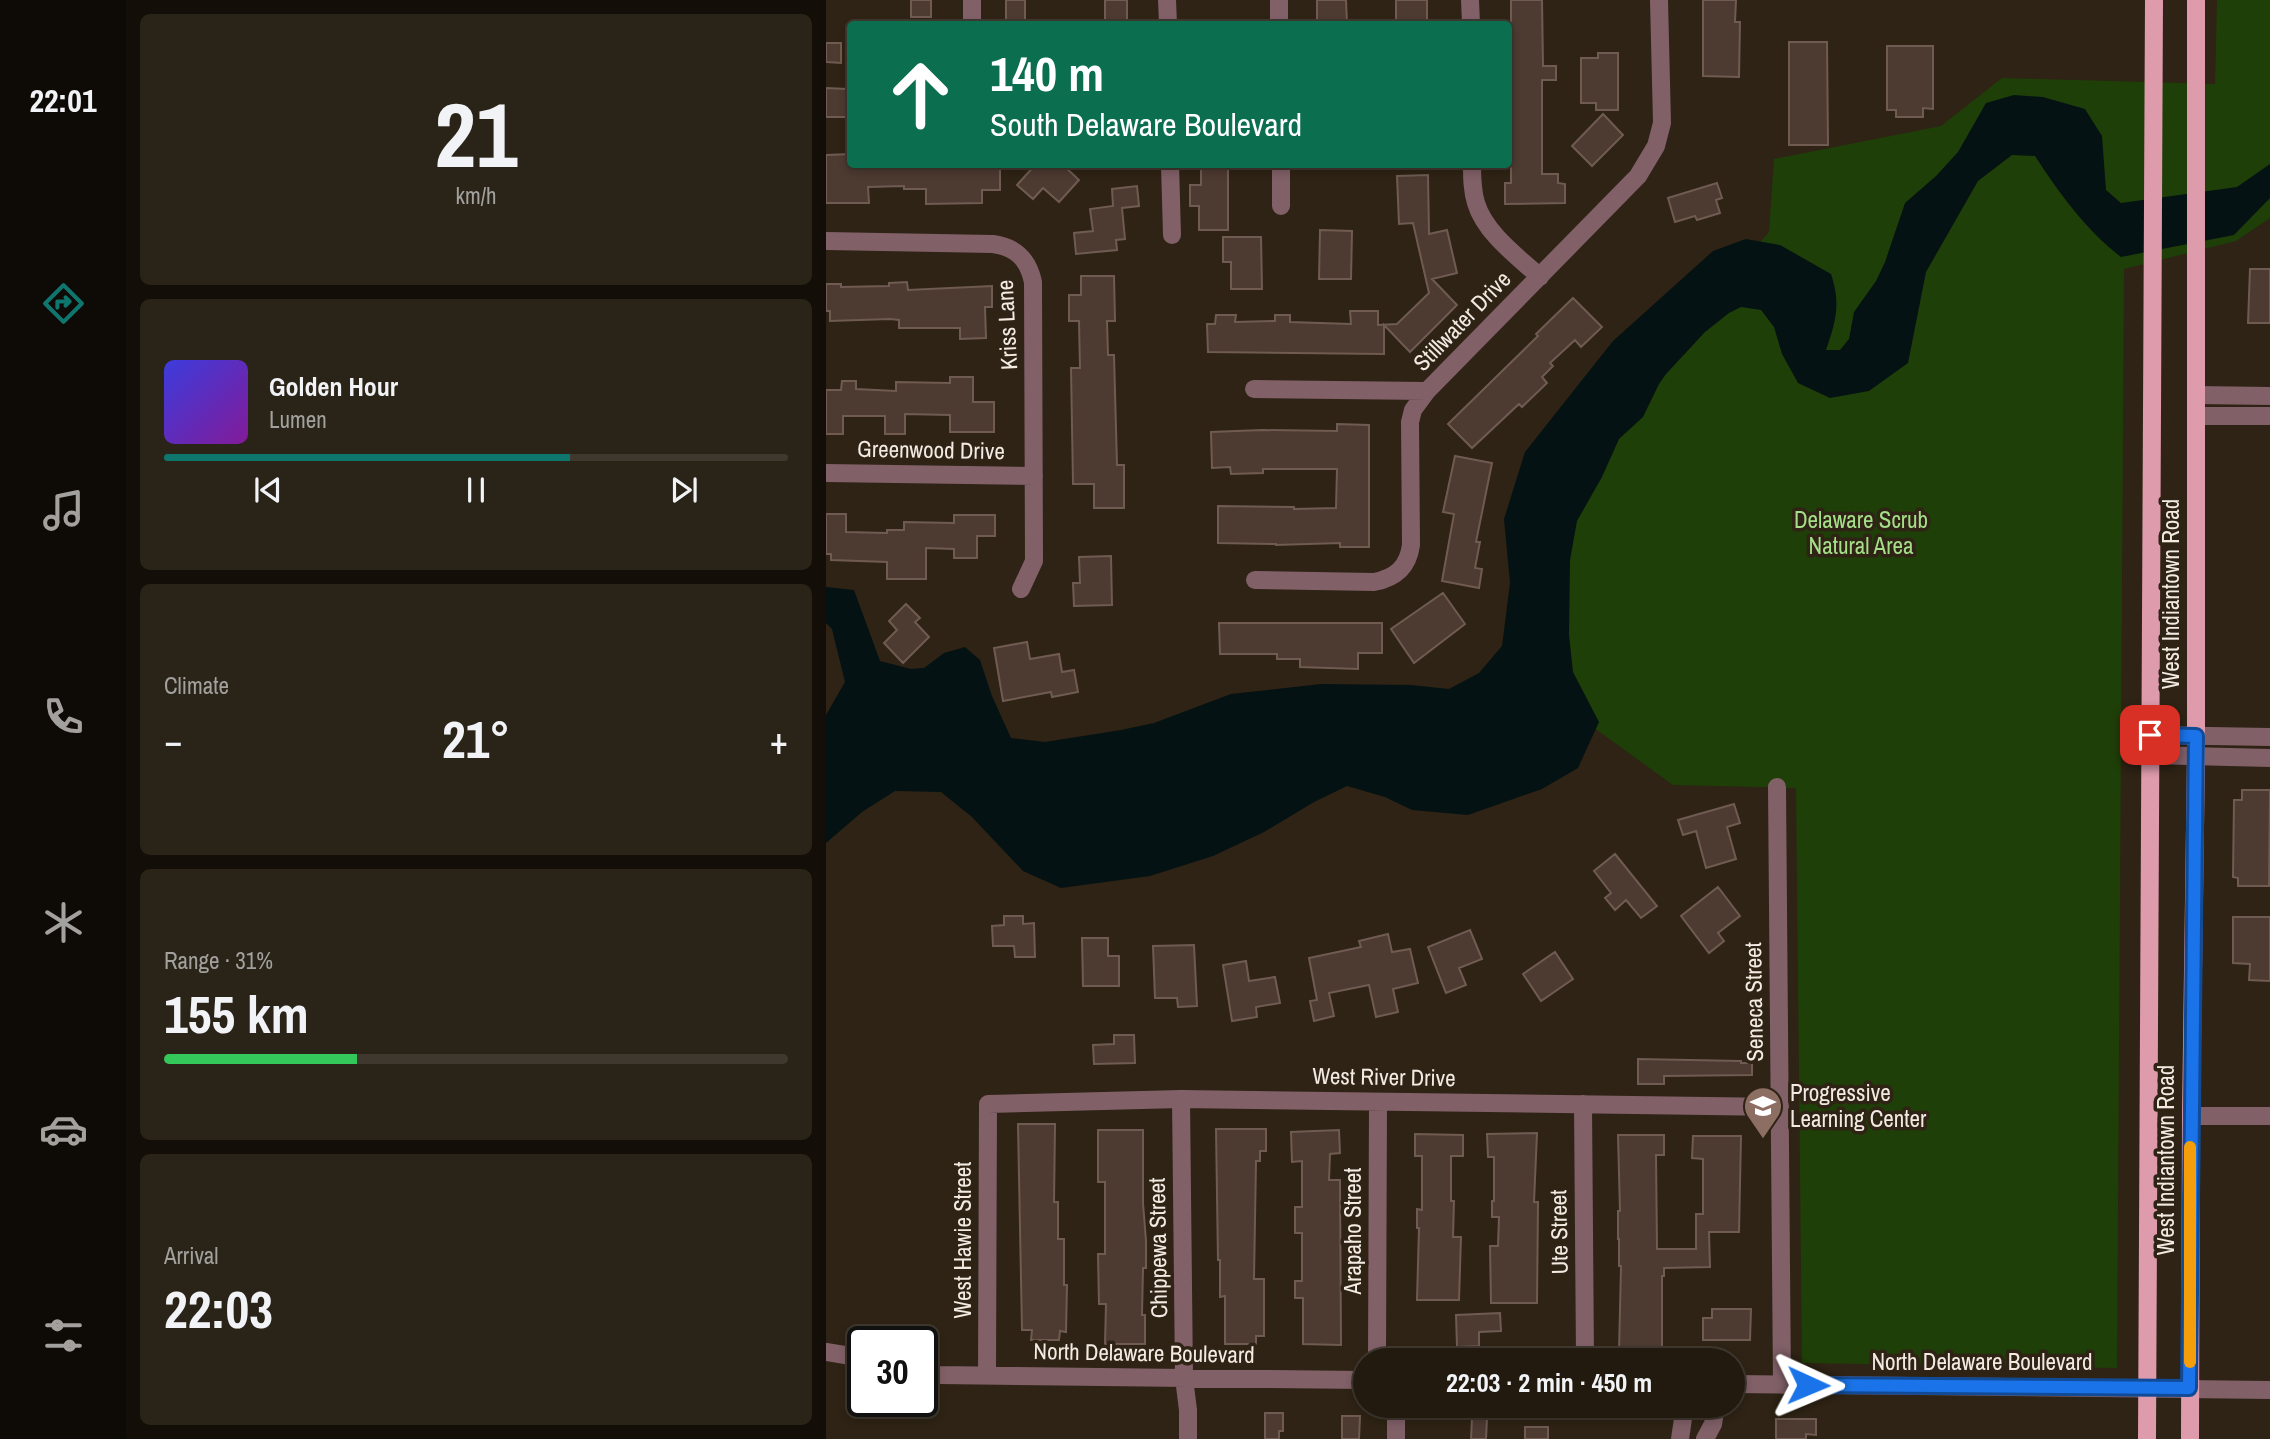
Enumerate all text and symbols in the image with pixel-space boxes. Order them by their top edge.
text: 140 m [990,40,1104,106]
icon: ahead [875,49,966,140]
text: 21 [435,73,518,195]
text: 22:01 [29,79,97,122]
text: South Delaware Boulevard [990,103,1302,146]
text: km/h [456,180,496,211]
street label: Stillwater Drive [1406,264,1517,377]
icon: directions [39,279,88,328]
street label: Kriss Lane [989,279,1024,371]
text: Golden Hour [269,369,398,404]
text: Lumen [269,404,327,435]
street label: Greenwood Drive [857,433,1005,466]
icon: previous [249,471,287,509]
icon: pause [457,471,495,509]
icon: next [665,471,703,509]
icon: music [39,486,88,535]
street label: West Indiantown Road [2155,499,2186,689]
park label: Delaware Scrub Natural Area [1794,504,1928,561]
text: Climate [164,670,229,701]
icon: phone [39,692,88,741]
text: 21° [442,704,510,774]
pin [2120,705,2180,765]
text: − [164,715,182,766]
text: + [770,715,788,766]
icon: arrive [2131,716,2169,754]
icon: climate [39,898,88,947]
street label: Seneca Street [1737,942,1770,1062]
text: Range · 31% [164,945,273,976]
text: 155 km [164,979,309,1049]
street label: West River Drive [1312,1060,1456,1093]
street label: West Indiantown Road [2150,1065,2181,1255]
place label: Progressive Learning Center [1790,1077,1927,1134]
school or university icon: Progressive Learning Center [1742,1085,1784,1140]
icon: car [39,1105,88,1154]
street label: West Hawie Street [947,1162,978,1318]
street label: Arapaho Street [1337,1168,1368,1295]
street label: Chippewa Street [1141,1178,1174,1319]
street label: Ute Street [1542,1189,1575,1275]
text: Arrival [164,1240,219,1271]
text: 22:03 [164,1274,273,1344]
icon: filters [39,1311,88,1360]
speed limit sign: 30 [847,1326,938,1417]
street label: North Delaware Boulevard [1033,1335,1255,1370]
street label: North Delaware Boulevard [1871,1346,2093,1377]
position arrow [1771,1348,1845,1422]
text: 22:03 · 2 min · 450 m [1446,1365,1652,1400]

